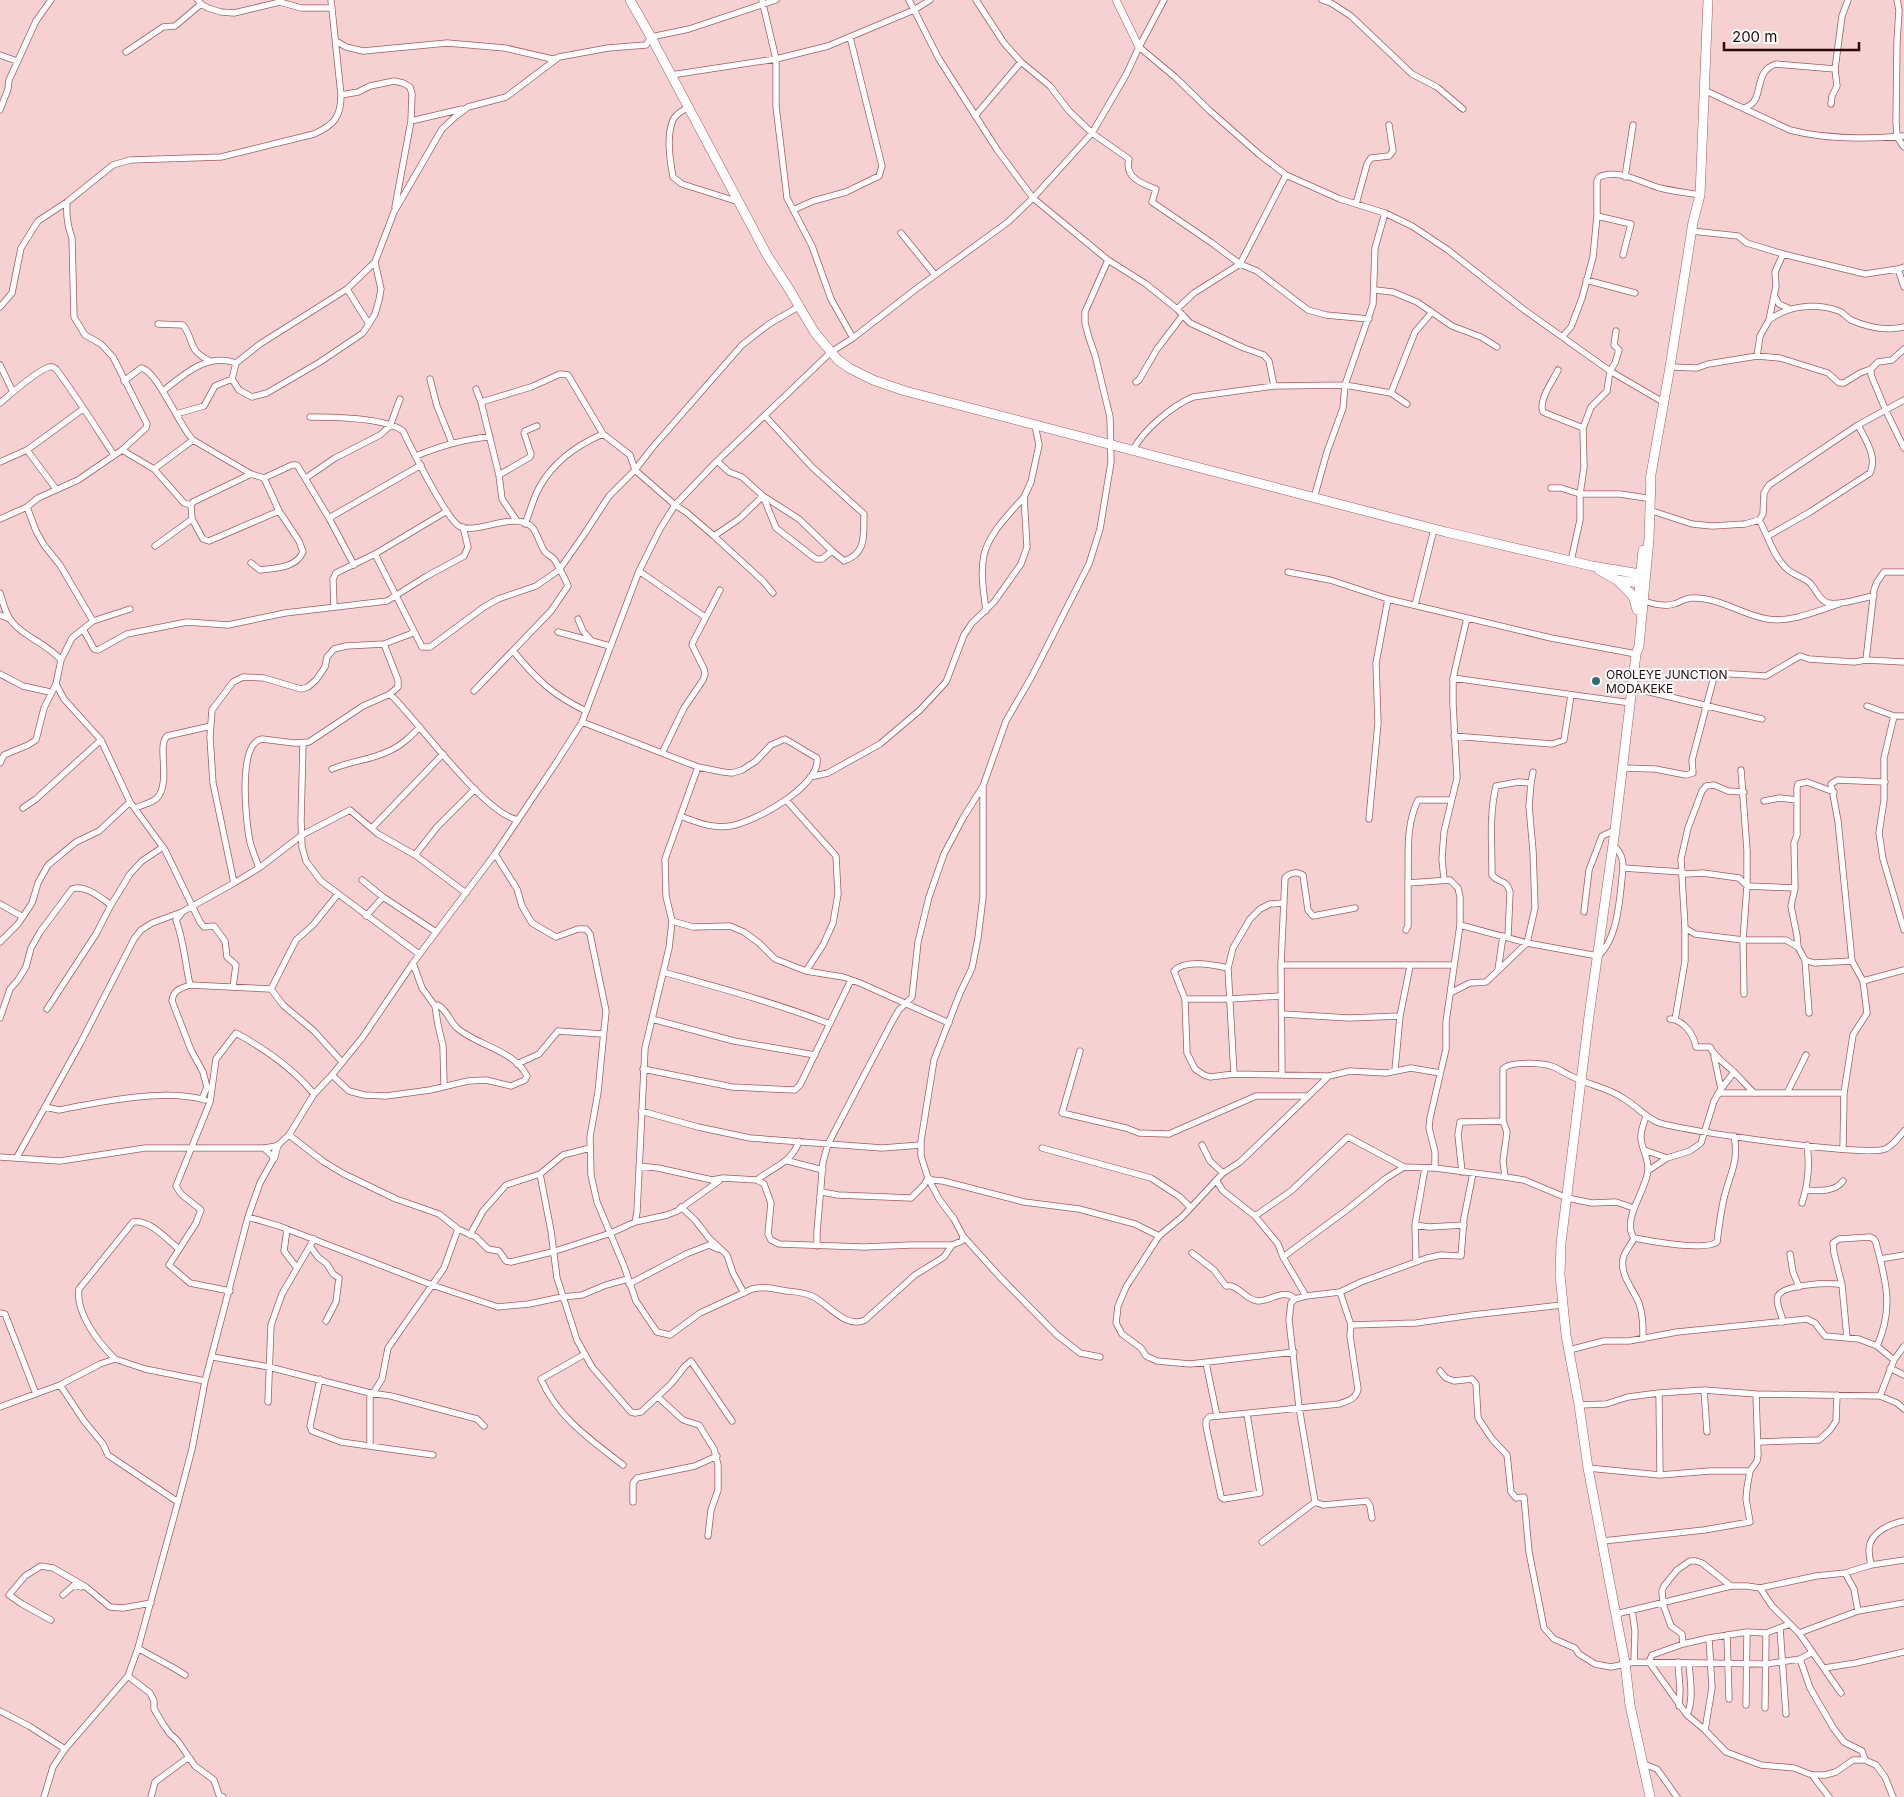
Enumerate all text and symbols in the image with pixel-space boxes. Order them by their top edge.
scale bar [1724,20,1859,52]
text: 200 m [1732,27,1777,46]
place label: OROLEYE JUNCTION MODAKEKE [1606,667,1728,696]
marker: OROLEYE JUNCTION MODAKEKE [1590,675,1602,687]

